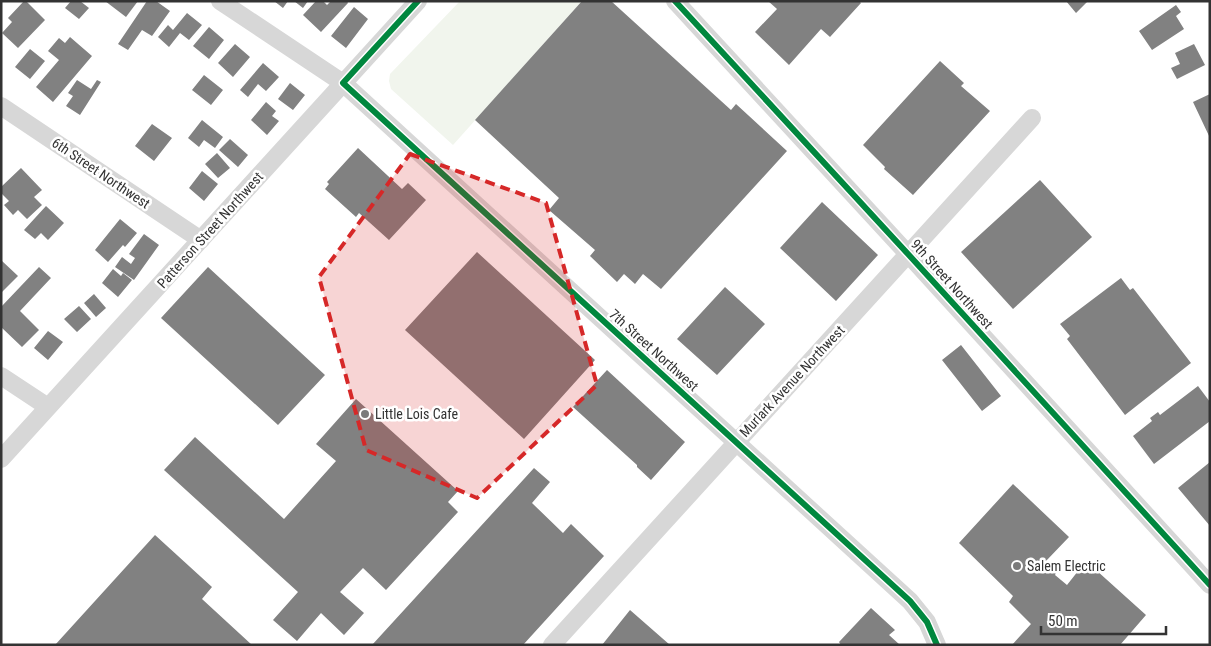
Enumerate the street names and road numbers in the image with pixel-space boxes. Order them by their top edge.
street label: 6th Street Northwest [49,134,153,212]
street label: Patterson Street Northwest [154,169,266,291]
street label: 9th Street Northwest [908,236,996,332]
street label: 7th Street Northwest [606,306,702,394]
street label: Murlark Avenue Northwest [736,322,848,440]

